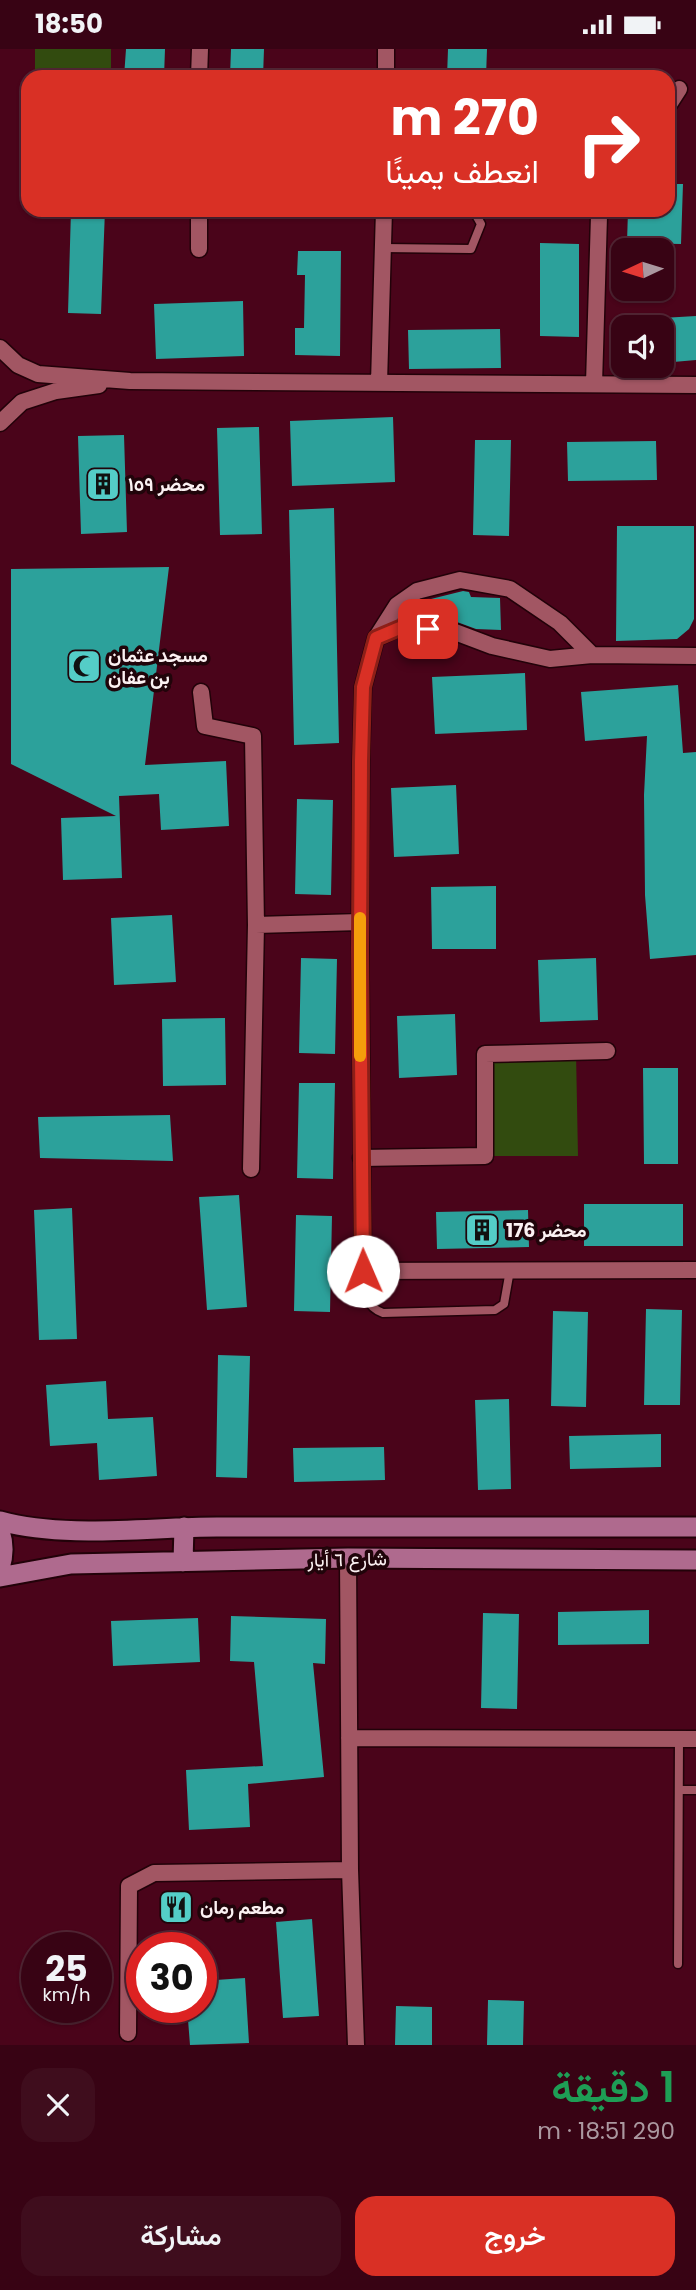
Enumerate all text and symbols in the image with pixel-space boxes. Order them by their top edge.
text: 18:50 [35,6,103,42]
text: 270 m [391,84,539,152]
icon: right [563,98,654,189]
text: انعطف يمينًا [385,149,539,194]
north arrow [611,238,674,301]
map controls [611,238,674,378]
button: sound [611,315,674,378]
building icon: محضر ١٥٩ [84,465,122,503]
place label: محضر ١٥٩ [128,471,205,498]
pin [398,599,458,659]
icon: arrive [409,610,447,648]
place label: مسجد عثمان بن عفان [108,642,208,691]
mosque icon: مسجد عثمان بن عفان [65,647,103,685]
building icon: محضر 176 [463,1211,501,1249]
place label: محضر 176 [506,1217,587,1244]
position arrow [326,1234,400,1308]
street label: شارع ٦ أيار [306,1545,387,1574]
restaurant icon: مطعم رمان [157,1888,195,1926]
place label: مطعم رمان [200,1894,284,1921]
speed limit sign: 30 [126,1932,217,2023]
text: 25 [45,1944,88,1993]
text: km/h [43,1982,90,2007]
text: 1 دقيقة [551,2058,675,2117]
button: close [21,2068,95,2142]
text: 290 m · 18:51 [537,2115,675,2147]
button: مشاركة [21,2196,341,2276]
button: خروج [355,2196,675,2276]

